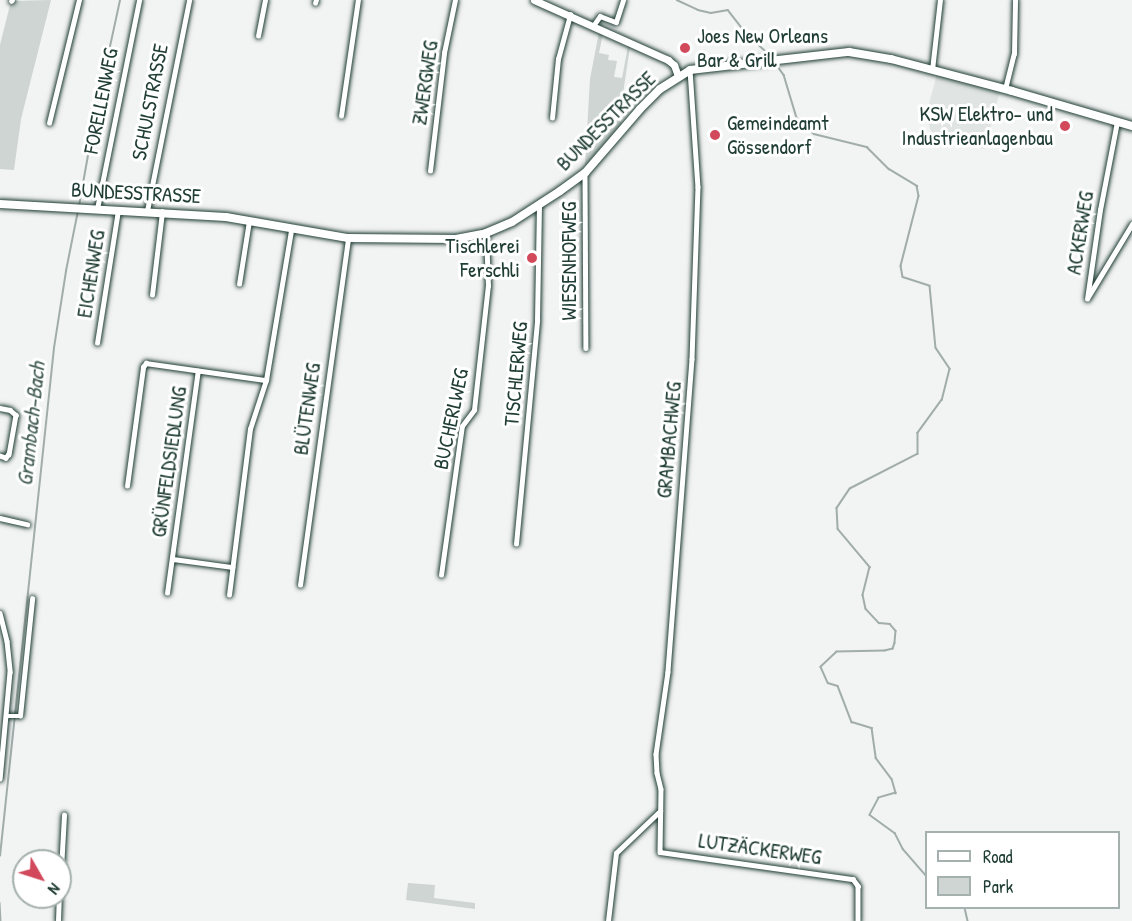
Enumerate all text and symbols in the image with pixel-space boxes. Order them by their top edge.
place label: Joes New Orleans Bar & Grill [697,23,828,73]
street label: ZWERGWEG [407,39,443,127]
marker: Joes New Orleans Bar & Grill [678,41,692,55]
street label: SCHULSTRASSE [126,42,174,162]
street label: FORELLENWEG [78,46,124,156]
street label: BUNDESSTRASSE [551,66,661,176]
place label: KSW Elektro- und Industrieanlagenbau [902,101,1053,151]
place label: Gemeindeamt Gössendorf [727,110,829,160]
marker: KSW Elektro- und Industrieanlagenbau [1058,119,1072,133]
marker: Gemeindeamt Gössendorf [708,128,722,142]
street label: BUNDESSTRASSE [70,177,202,209]
street label: ACKERWEG [1061,190,1099,276]
street label: WIESENHOFWEG [556,202,582,320]
street label: EICHENWEG [72,228,110,320]
place label: Tischlerei Ferschli [445,233,520,283]
marker: Tischlerei Ferschli [525,251,539,265]
street label: TISCHLERWEG [499,321,533,427]
water label: Grambach-Bach [11,361,51,487]
street label: BLÜTENWEG [288,361,326,457]
street label: BUCHERLWEG [428,366,474,472]
street label: GRAMBACHWEG [651,381,687,499]
street label: GRÜNFELDSIEDLUNG [146,385,192,539]
street label: LUTZÄCKERWEG [697,828,823,870]
legend [925,831,1120,909]
text: Road [983,844,1013,869]
north arrow [12,849,72,909]
text: Park [983,874,1013,899]
text: N [43,879,66,899]

